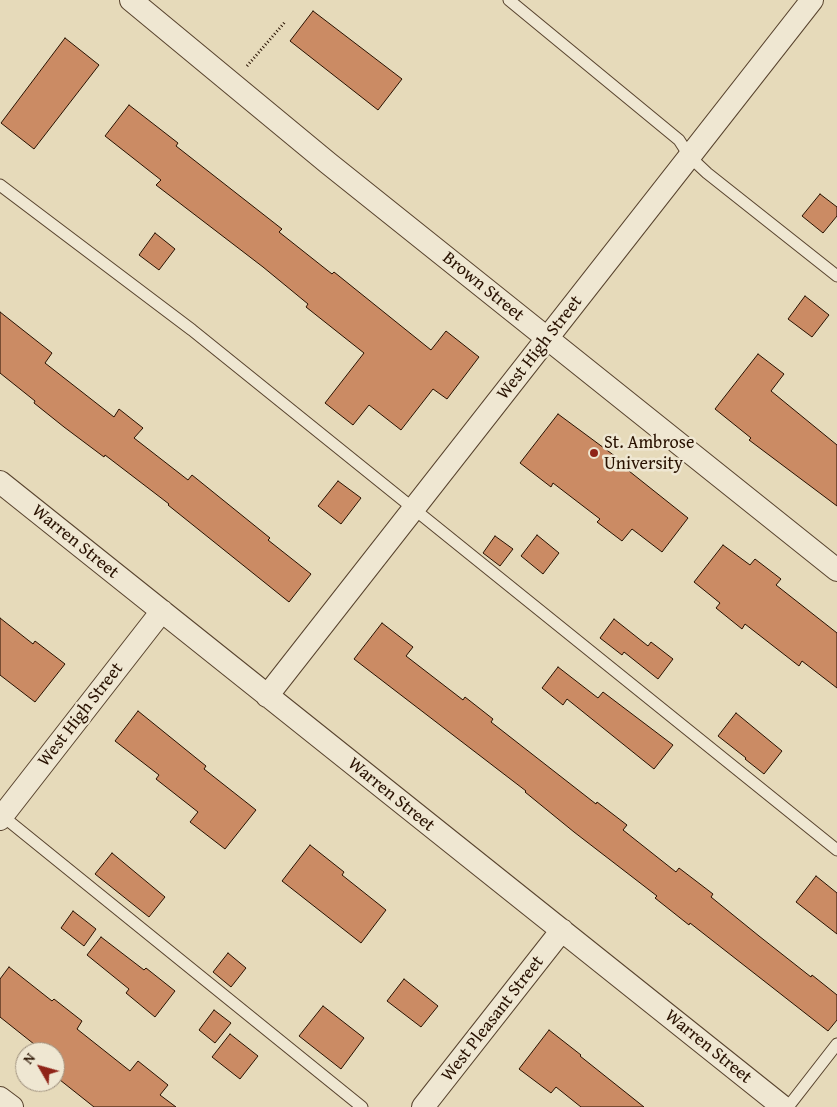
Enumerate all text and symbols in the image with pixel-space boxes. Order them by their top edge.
street label: Brown Street [438,248,528,326]
street label: West High Street [493,292,587,404]
place label: St. Ambrose University [604,432,694,474]
marker: St. Ambrose University [588,447,600,459]
street label: Warren Street [27,500,123,584]
street label: West High Street [34,659,128,771]
street label: Warren Street [343,753,439,837]
street label: West Pleasant Street [437,952,549,1086]
street label: Warren Street [660,1005,756,1089]
north arrow [15,1042,65,1092]
text: N [18,1049,40,1068]

